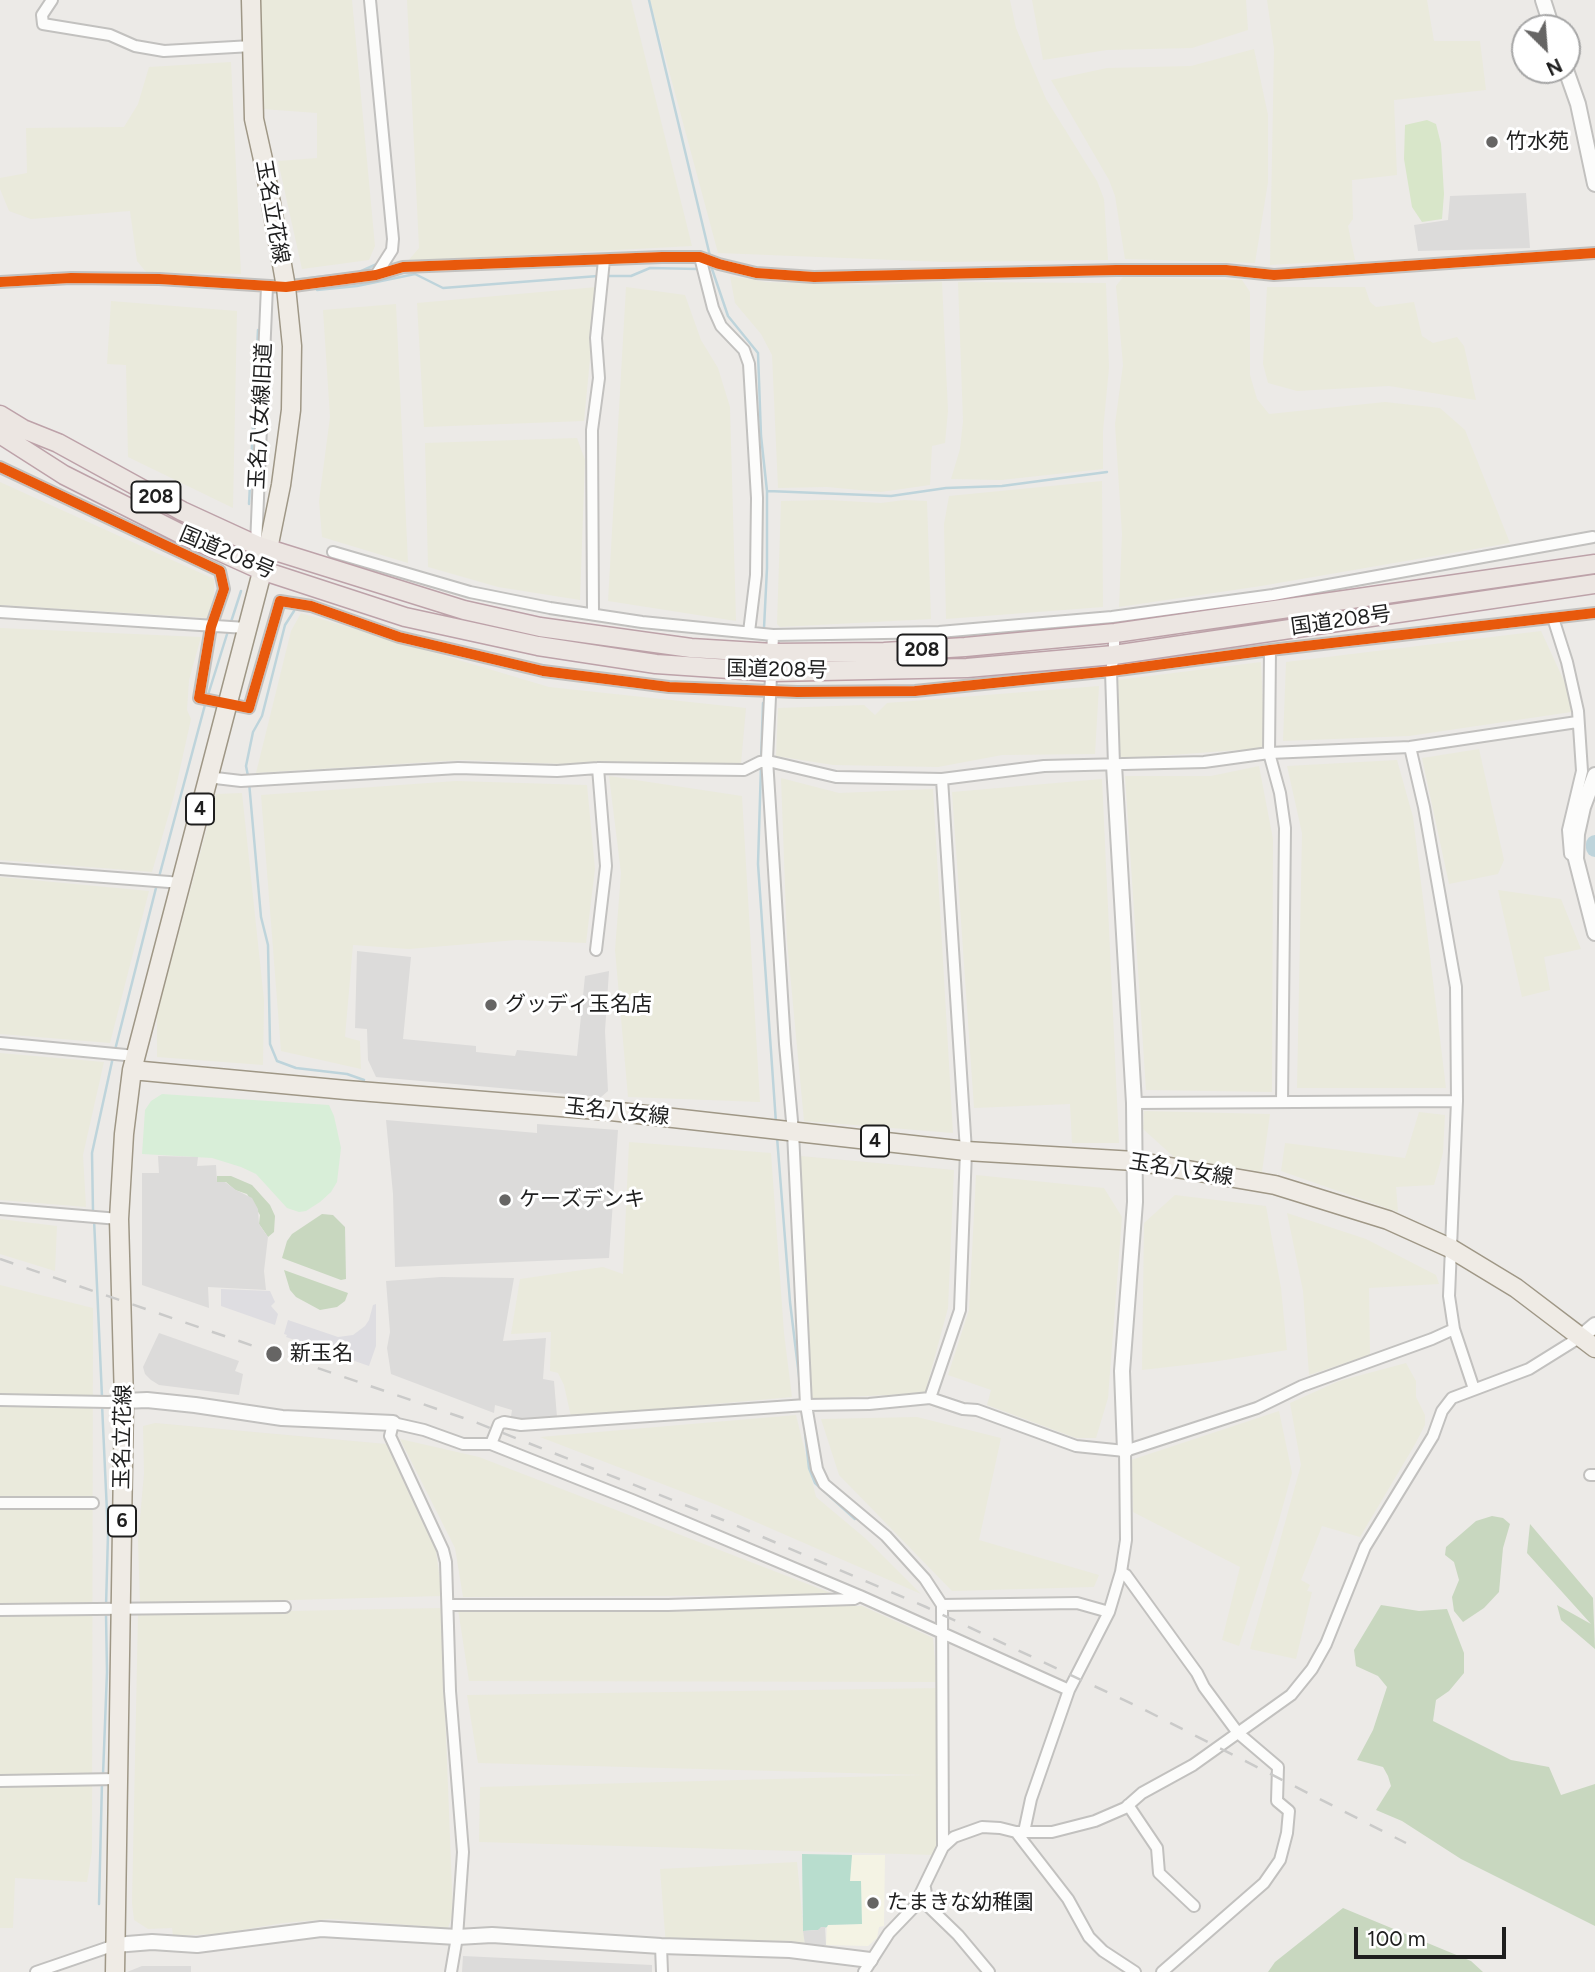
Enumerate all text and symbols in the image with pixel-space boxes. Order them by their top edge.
north arrow [1511,14,1581,84]
text: N [1543,53,1566,80]
place label: 竹水苑 [1506,129,1569,155]
marker: 竹水苑 [1484,134,1500,150]
street label: 玉名立花線 [250,158,294,266]
street label: 玉名八女線旧道 [245,342,277,490]
road number: 208 [132,482,180,512]
street label: 国道208号 [176,522,278,584]
street label: 国道208号 [1289,601,1393,641]
road number: 208 [898,635,946,666]
street label: 国道208号 [726,657,828,683]
road number: 4 [186,794,214,824]
place label: グッディ玉名店 [505,992,652,1018]
marker: グッディ玉名店 [483,997,499,1013]
street label: 玉名八女線 [563,1094,671,1130]
road number: 4 [861,1126,889,1156]
street label: 玉名八女線 [1127,1149,1235,1191]
place label: ケーズデンキ [519,1187,645,1213]
marker: ケーズデンキ [497,1192,513,1208]
place label: 新玉名 [290,1341,353,1367]
marker: 新玉名 [264,1344,284,1364]
street label: 玉名立花線 [109,1384,137,1490]
road number: 6 [108,1506,136,1536]
place label: たまきな幼稚園 [887,1890,1034,1916]
marker: たまきな幼稚園 [865,1895,881,1911]
scale bar [1357,1912,1509,1956]
text: 100 m [1367,1926,1426,1951]

